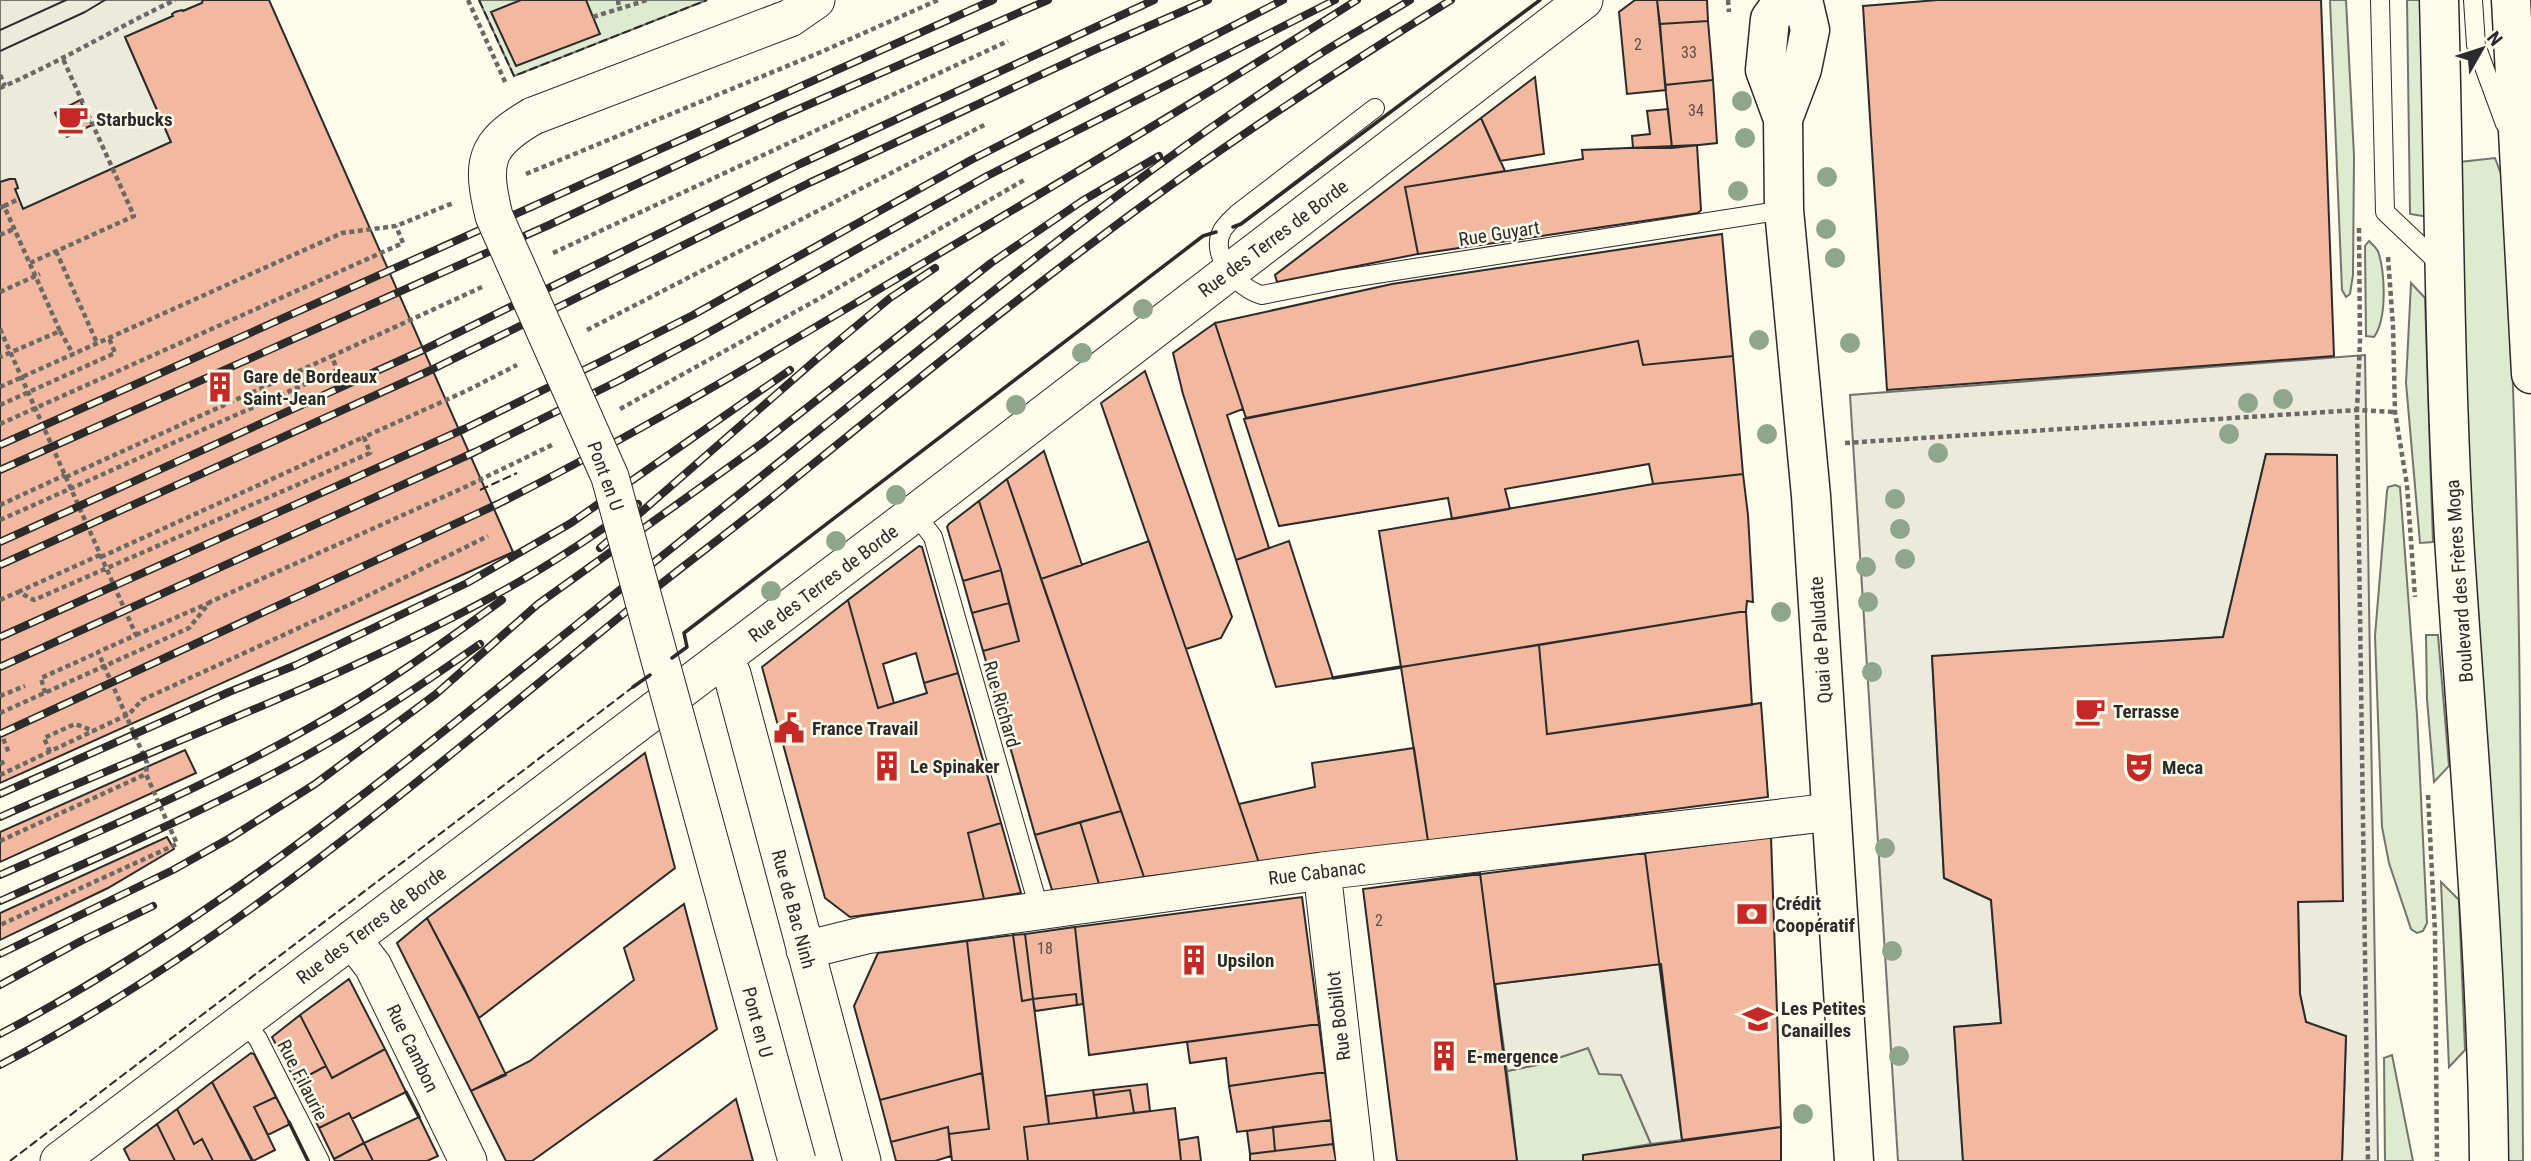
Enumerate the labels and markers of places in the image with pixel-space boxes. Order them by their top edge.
cafe icon: Starbucks [56,102,90,136]
place label: Starbucks [96,108,173,131]
place label: Gare de Bordeaux Saint-Jean [243,365,378,410]
building icon: Gare de Bordeaux Saint-Jean [203,370,237,404]
cafe icon: Terrasse [2073,694,2107,728]
place label: Terrasse [2113,700,2179,723]
public building icon: France Travail [772,711,806,745]
place label: France Travail [812,717,918,740]
building icon: Le Spinaker [870,749,904,783]
theatre icon: Meca [2122,750,2156,784]
place label: Le Spinaker [910,755,1000,778]
place label: Meca [2162,756,2203,779]
place label: Crédit Coopératif [1775,892,1856,937]
bank icon: Crédit Coopératif [1735,897,1769,931]
building icon: Upsilon [1177,943,1211,977]
place label: Upsilon [1217,949,1274,972]
place label: Les Petites Canailles [1781,997,1866,1042]
school or university icon: Les Petites Canailles [1741,1002,1775,1036]
building icon: E-mergence [1427,1039,1461,1073]
place label: E-mergence [1467,1045,1558,1068]

